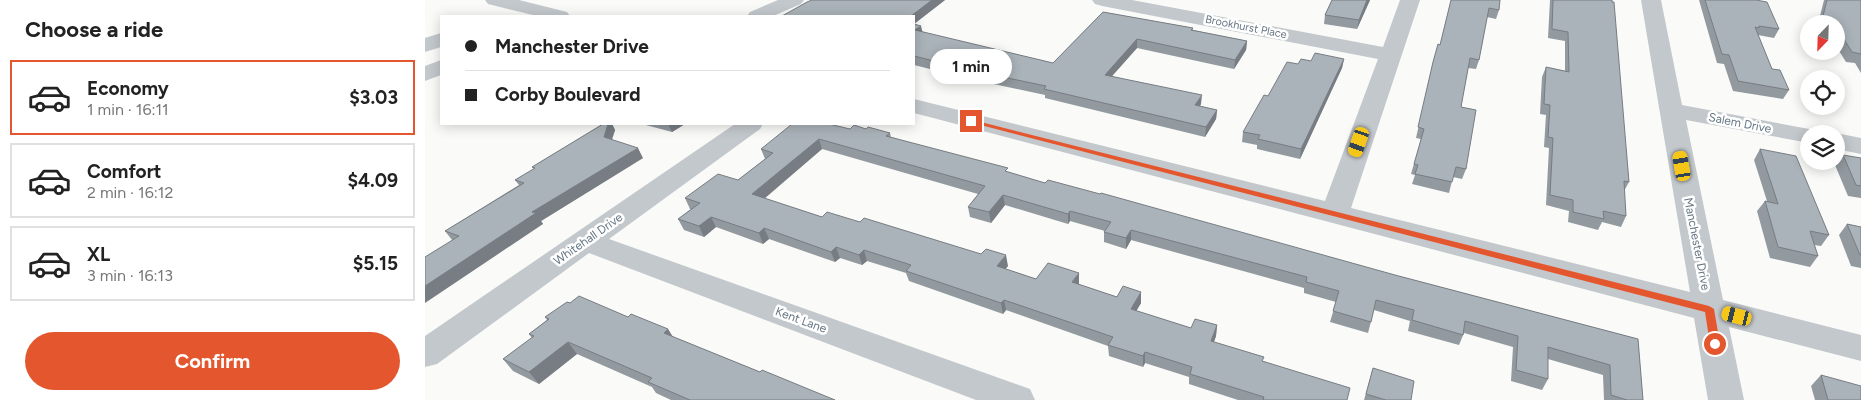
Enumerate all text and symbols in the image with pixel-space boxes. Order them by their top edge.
street label: Brookhurst Place [1204,13,1288,41]
north arrow [1800,15,1845,60]
map controls [1800,15,1845,170]
text: Choose a ride [25,16,163,43]
text: Manchester Drive [495,35,649,58]
callout: 1 min [930,48,1012,84]
text: 1 min [952,57,990,76]
button: locate [1800,70,1845,115]
icon: car [27,75,72,120]
text: Economy [87,77,169,100]
text: Corby Boulevard [495,83,641,106]
text: $3.03 [349,86,398,109]
text: 1 min · 16:11 [87,100,169,119]
route end [960,110,982,132]
street label: Salem Drive [1707,110,1773,136]
car [1347,125,1370,159]
button: layers [1800,125,1845,170]
car [1672,150,1691,182]
icon: car [27,158,72,203]
text: Comfort [87,160,162,183]
text: $4.09 [347,169,398,192]
text: 2 min · 16:12 [87,183,173,202]
street label: Manchester Drive [1681,196,1713,292]
street label: Whitehall Drive [551,210,625,268]
icon: car [27,241,72,286]
text: XL [87,243,110,266]
text: $5.15 [353,252,398,275]
text: 3 min · 16:13 [87,266,173,285]
street label: Kent Lane [773,304,829,336]
car [1720,305,1753,327]
button: Confirm [25,332,400,390]
route start [1704,333,1726,355]

